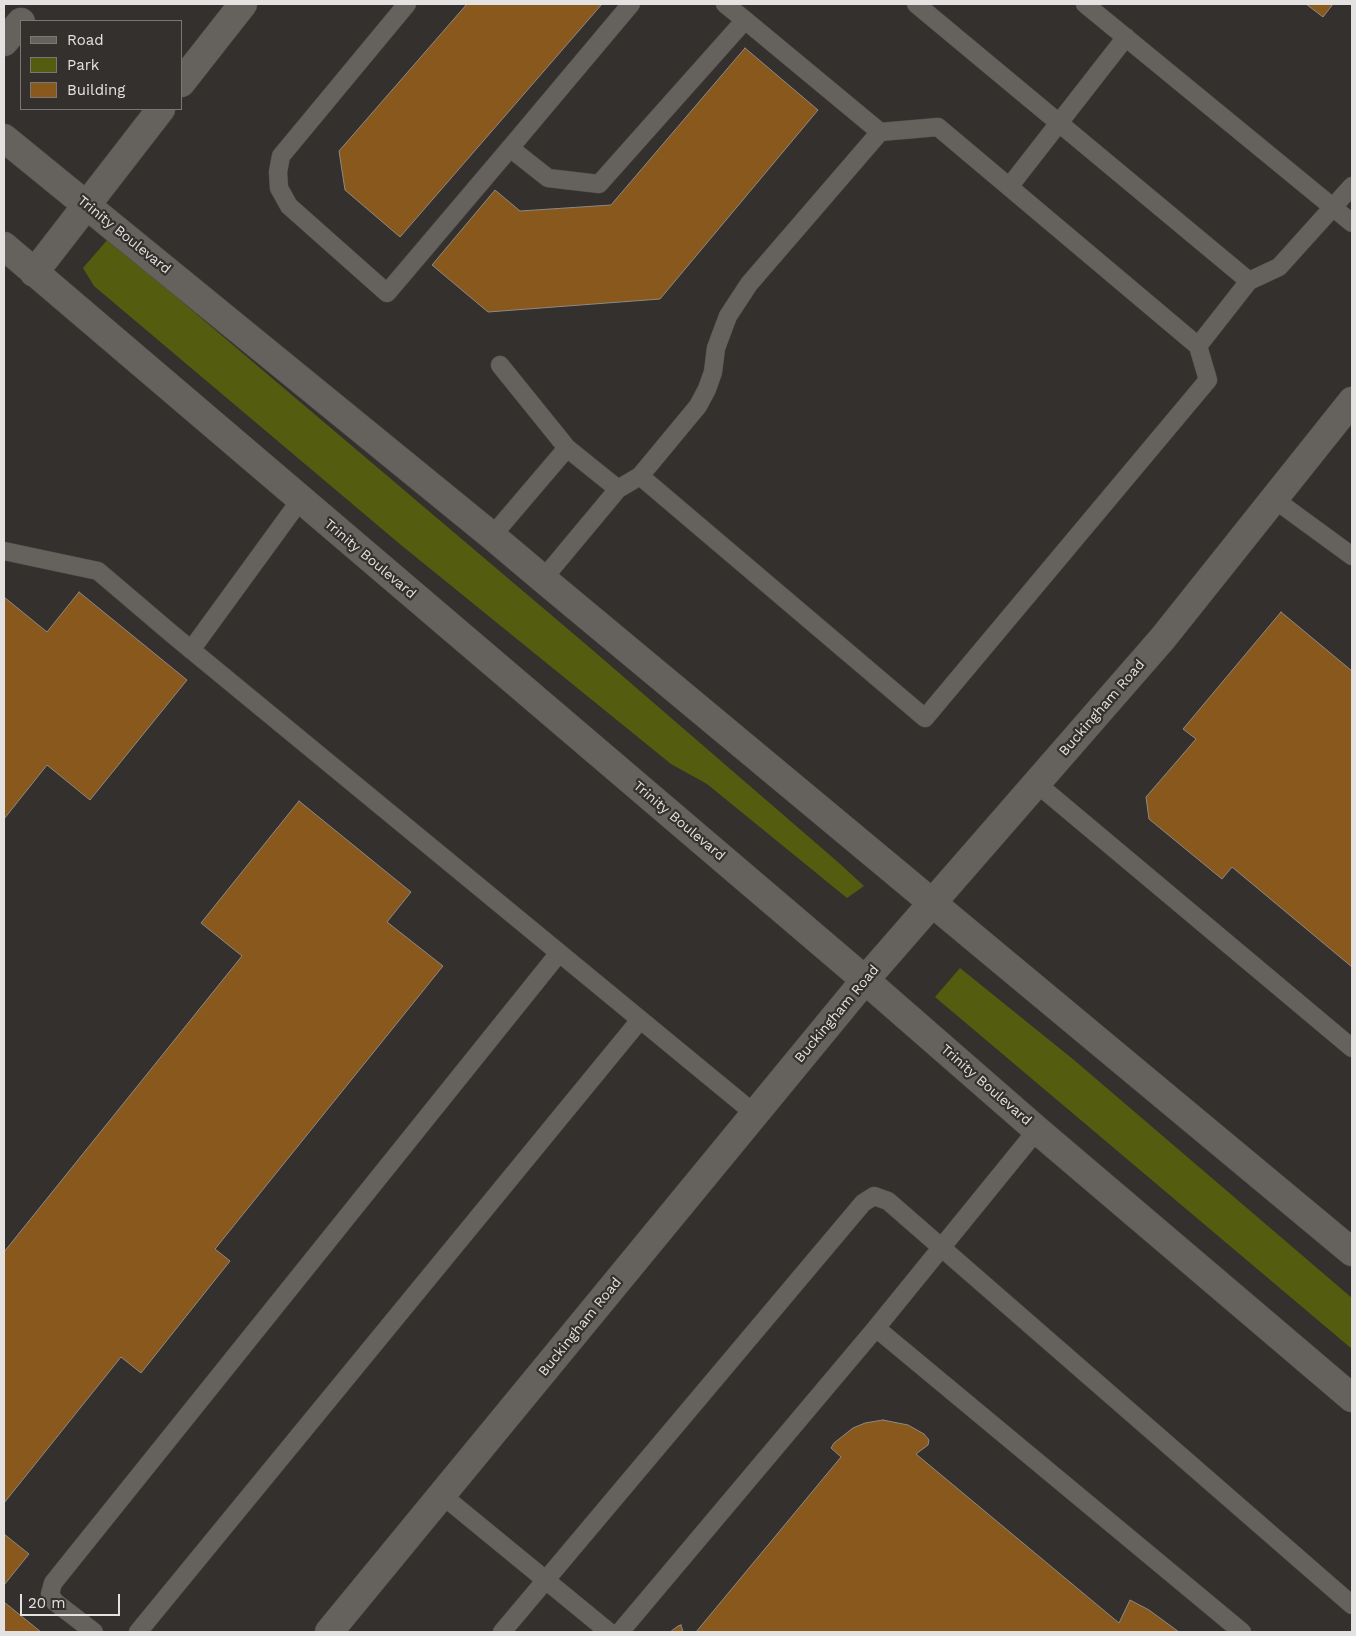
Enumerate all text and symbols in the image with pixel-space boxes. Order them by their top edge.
legend [20,20,182,110]
text: Road [67,31,104,49]
text: Park [67,56,99,74]
text: Building [67,81,125,99]
street label: Trinity Boulevard [74,192,174,278]
street label: Trinity Boulevard [321,516,419,602]
street label: Buckingham Road [1056,656,1148,760]
street label: Trinity Boulevard [630,778,728,864]
street label: Buckingham Road [791,962,883,1066]
street label: Trinity Boulevard [937,1041,1035,1129]
street label: Buckingham Road [535,1274,625,1380]
scale bar [22,1584,122,1616]
text: 20 m [28,1594,66,1612]

